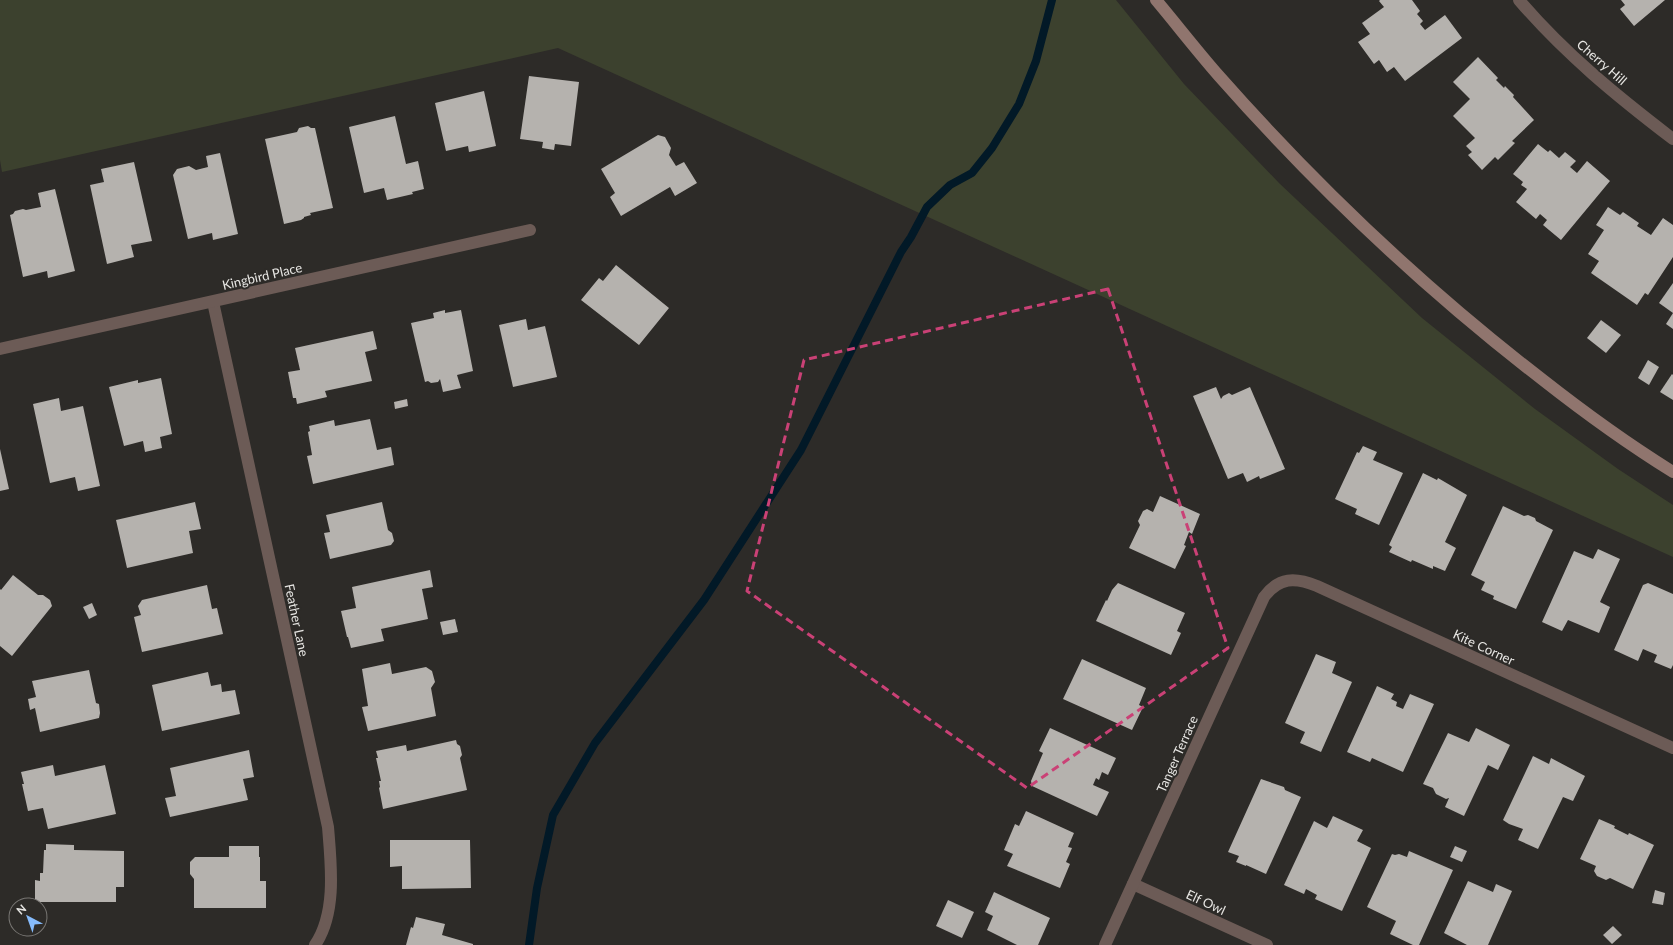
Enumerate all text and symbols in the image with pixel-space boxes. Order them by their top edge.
street label: Cherry Hill [1574,36,1630,88]
street label: Kingbird Place [221,259,304,293]
street label: Feather Lane [281,582,313,658]
street label: Kite Corner [1451,626,1518,668]
street label: Tanger Terrace [1153,713,1201,795]
street label: Elf Owl [1184,886,1228,918]
north arrow [8,897,48,937]
text: N [14,901,29,917]

